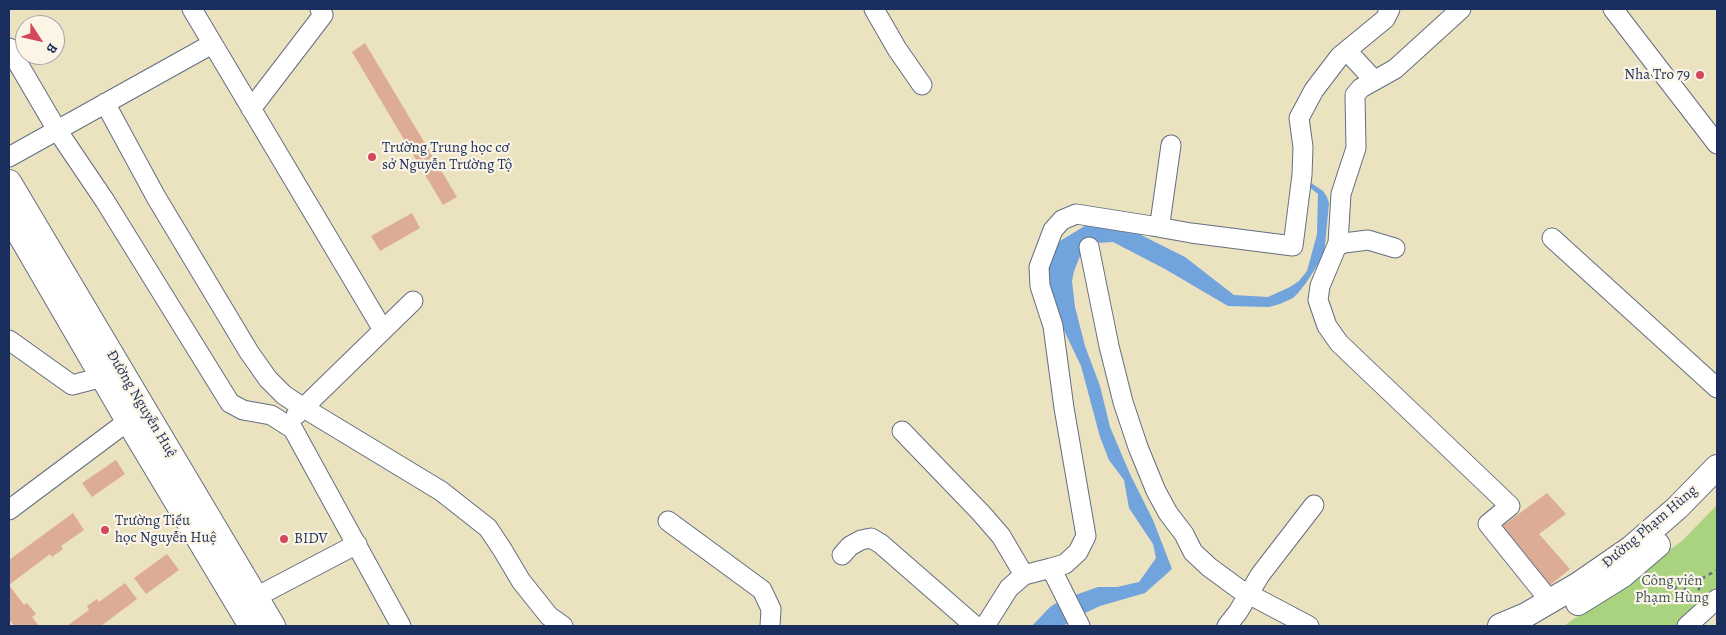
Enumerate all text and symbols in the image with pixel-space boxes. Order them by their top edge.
north arrow [15,15,65,65]
text: B [42,39,62,57]
place label: Nha Tro 79 [1624,66,1690,84]
marker: Nha Tro 79 [1694,69,1706,81]
place label: Trường Trung học cơ sở Nguyễn Trường Tộ [382,139,512,174]
marker: Trường Trung học cơ sở Nguyễn Trường Tộ [366,151,378,163]
street label: Đường Nguyễn Huệ [102,347,180,461]
street label: Đường Phạm Hùng [1599,482,1701,572]
place label: Trường Tiểu học Nguyễn Huệ [115,512,216,547]
marker: Trường Tiểu học Nguyễn Huệ [99,524,111,536]
place label: BIDV [294,530,328,548]
marker: BIDV [278,533,290,545]
park label: Công viên Phạm Hùng [1635,572,1709,607]

